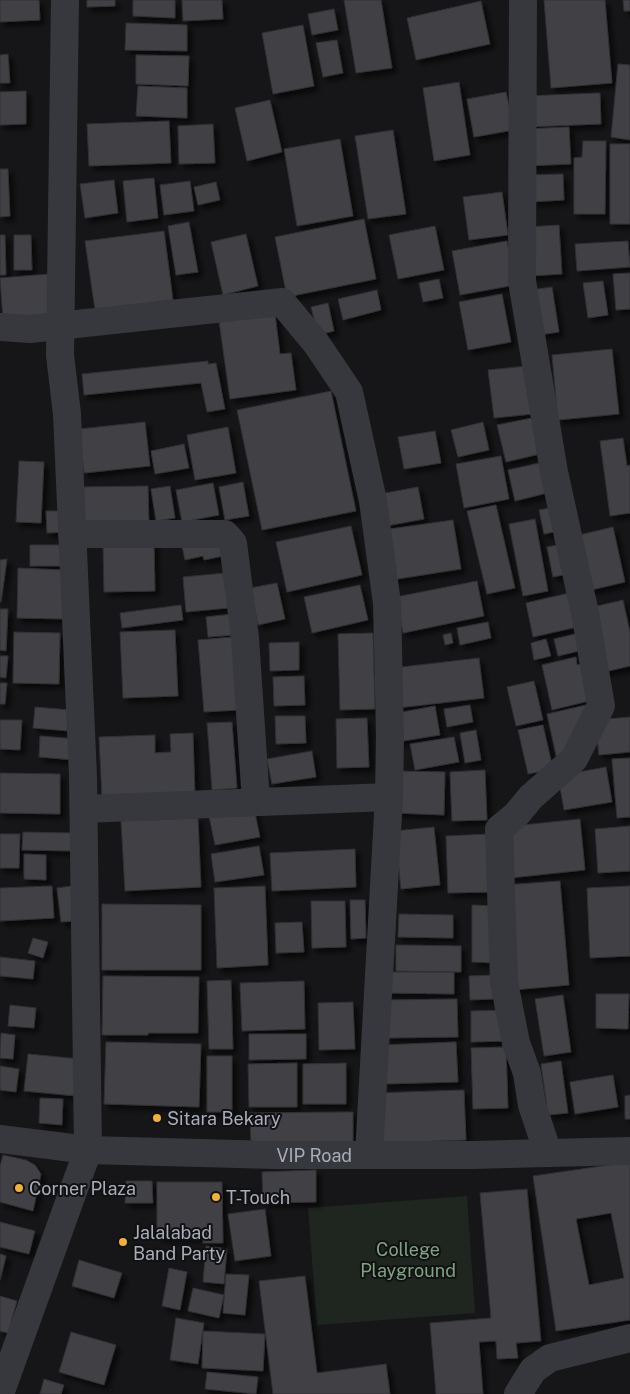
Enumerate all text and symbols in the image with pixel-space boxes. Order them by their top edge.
place label: Sitara Bekary [167,1108,281,1129]
marker: Sitara Bekary [151,1112,163,1124]
street label: VIP Road [276,1145,352,1166]
place label: Corner Plaza [29,1178,136,1199]
marker: Corner Plaza [13,1182,25,1194]
place label: T-Touch [226,1187,290,1208]
marker: T-Touch [210,1191,222,1203]
place label: Jalalabad Band Party [133,1222,226,1264]
marker: Jalalabad Band Party [117,1236,129,1248]
park label: College Playground [360,1239,456,1281]

